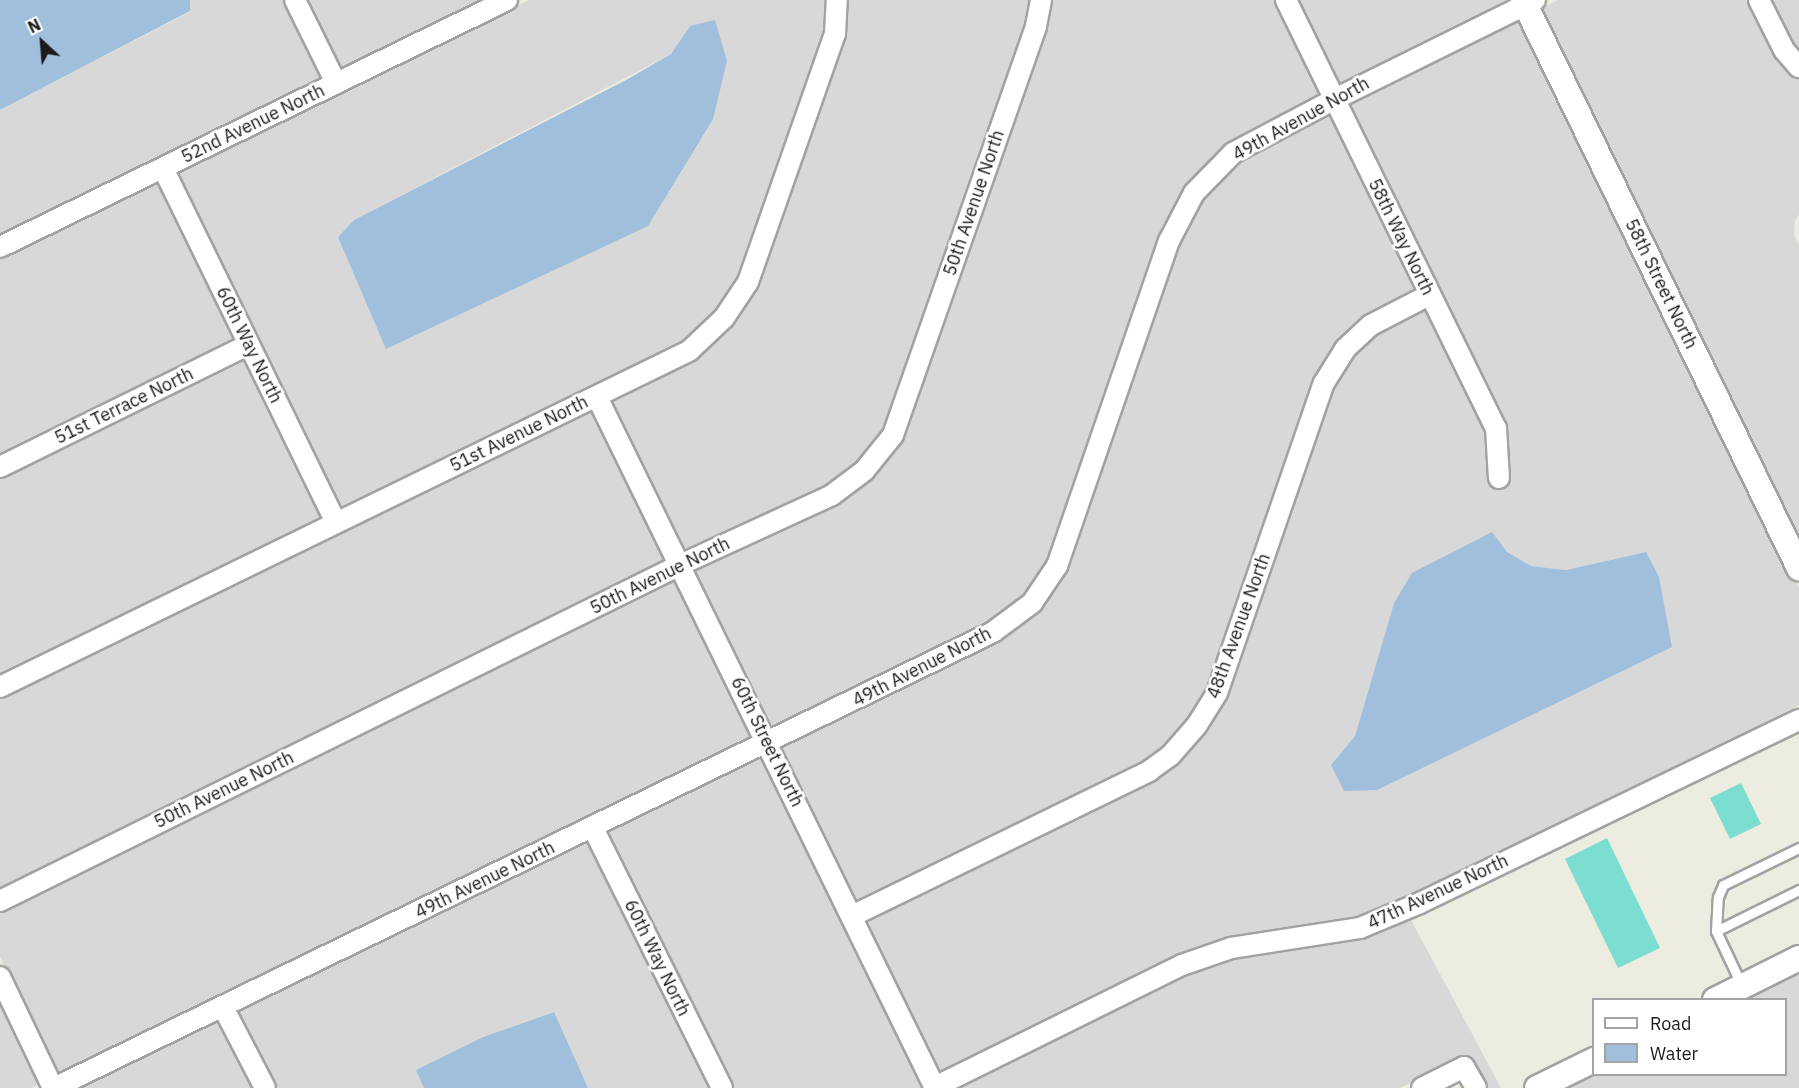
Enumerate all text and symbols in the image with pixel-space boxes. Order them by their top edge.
north arrow [12,12,72,72]
text: N [25,14,44,37]
street label: 49th Avenue North [1229,73,1373,165]
street label: 52nd Avenue North [178,80,328,168]
street label: 50th Avenue North [939,127,1009,279]
street label: 58th Way North [1363,175,1439,299]
street label: 58th Street North [1620,215,1702,353]
street label: 60th Way North [211,283,287,407]
street label: 51st Terrace North [51,363,197,449]
street label: 51st Avenue North [446,391,592,477]
street label: 50th Avenue North [587,533,733,619]
street label: 48th Avenue North [1203,551,1275,701]
street label: 49th Avenue North [849,623,995,711]
street label: 60th Street North [726,673,808,811]
street label: 50th Avenue North [151,747,297,833]
street label: 49th Avenue North [412,837,558,923]
street label: 47th Avenue North [1364,850,1512,934]
street label: 60th Way North [619,896,695,1020]
legend [1592,998,1787,1076]
text: Road [1650,1012,1691,1035]
text: Water [1650,1042,1698,1065]

